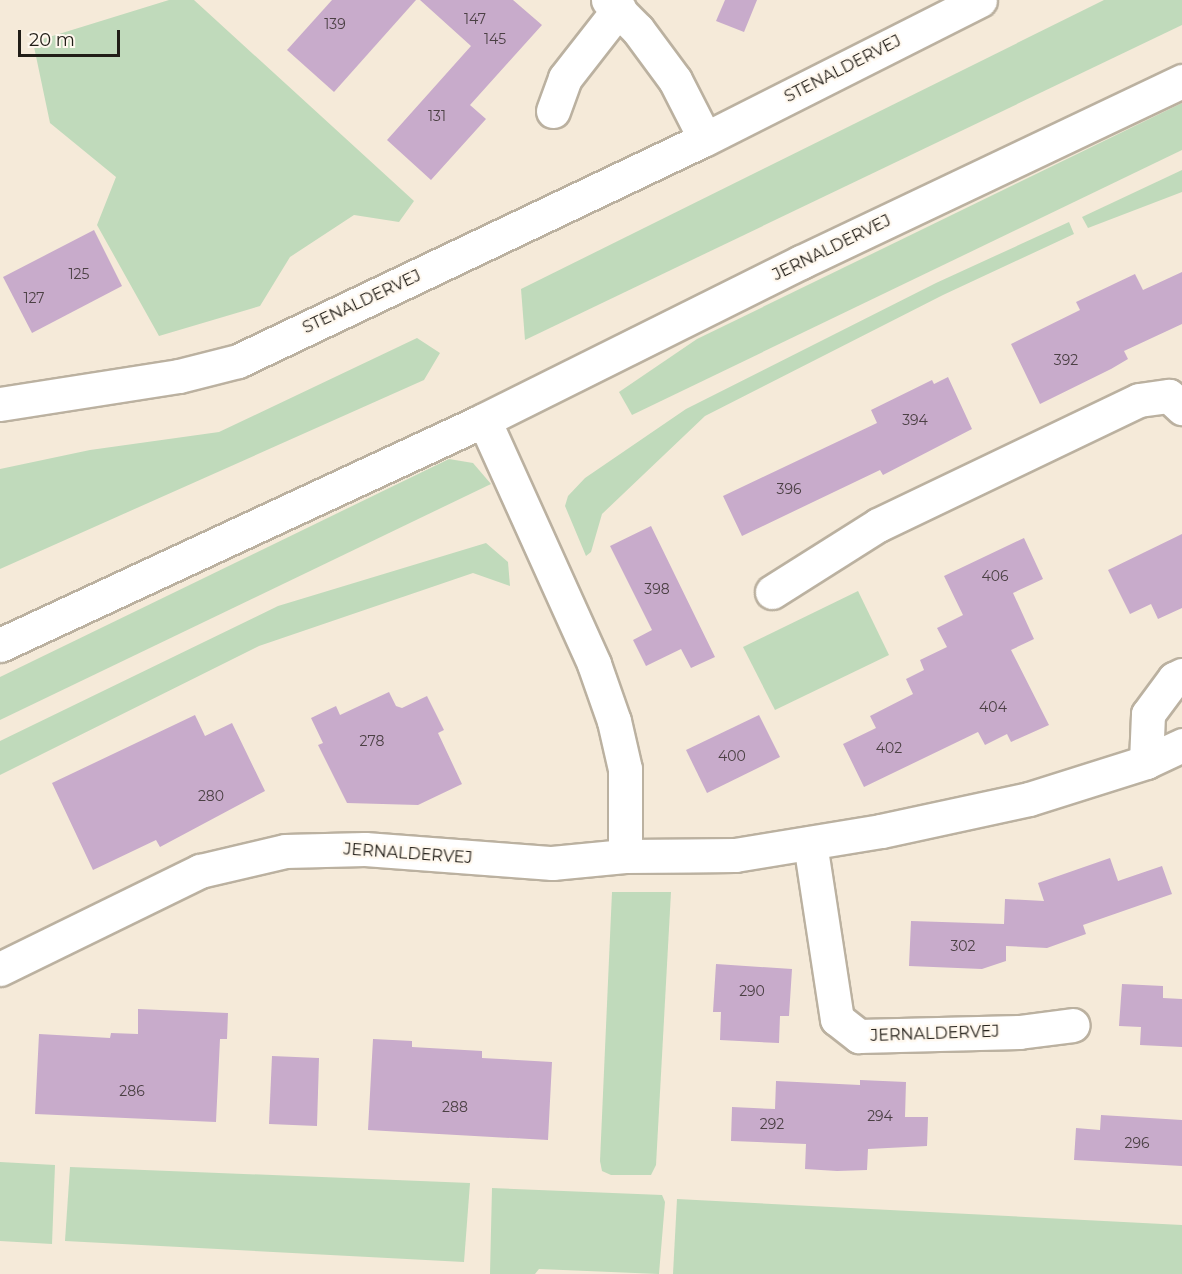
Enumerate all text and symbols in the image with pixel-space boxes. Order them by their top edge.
house number: 147 [464,11,486,27]
house number: 139 [324,16,346,32]
scale bar [21,18,123,56]
text: 20 m [29,29,75,51]
house number: 145 [484,31,506,47]
street label: STENALDERVEJ [781,31,905,107]
house number: 131 [428,108,446,124]
street label: JERNALDERVEJ [770,211,894,285]
house number: 125 [69,266,89,282]
street label: STENALDERVEJ [300,266,424,338]
house number: 127 [23,290,45,306]
house number: 392 [1054,352,1078,368]
house number: 394 [902,412,928,428]
house number: 396 [777,481,801,497]
house number: 406 [981,568,1009,584]
house number: 398 [644,581,670,597]
house number: 404 [979,699,1007,715]
house number: 278 [360,733,384,749]
house number: 402 [876,740,902,756]
house number: 400 [718,748,746,764]
house number: 280 [198,788,224,804]
street label: JERNALDERVEJ [343,840,473,868]
house number: 302 [950,938,976,954]
house number: 290 [739,983,765,999]
street label: JERNALDERVEJ [870,1022,1000,1046]
house number: 286 [119,1083,145,1099]
house number: 288 [442,1099,468,1115]
house number: 294 [867,1108,893,1124]
house number: 292 [760,1116,784,1132]
house number: 296 [1124,1135,1150,1151]

